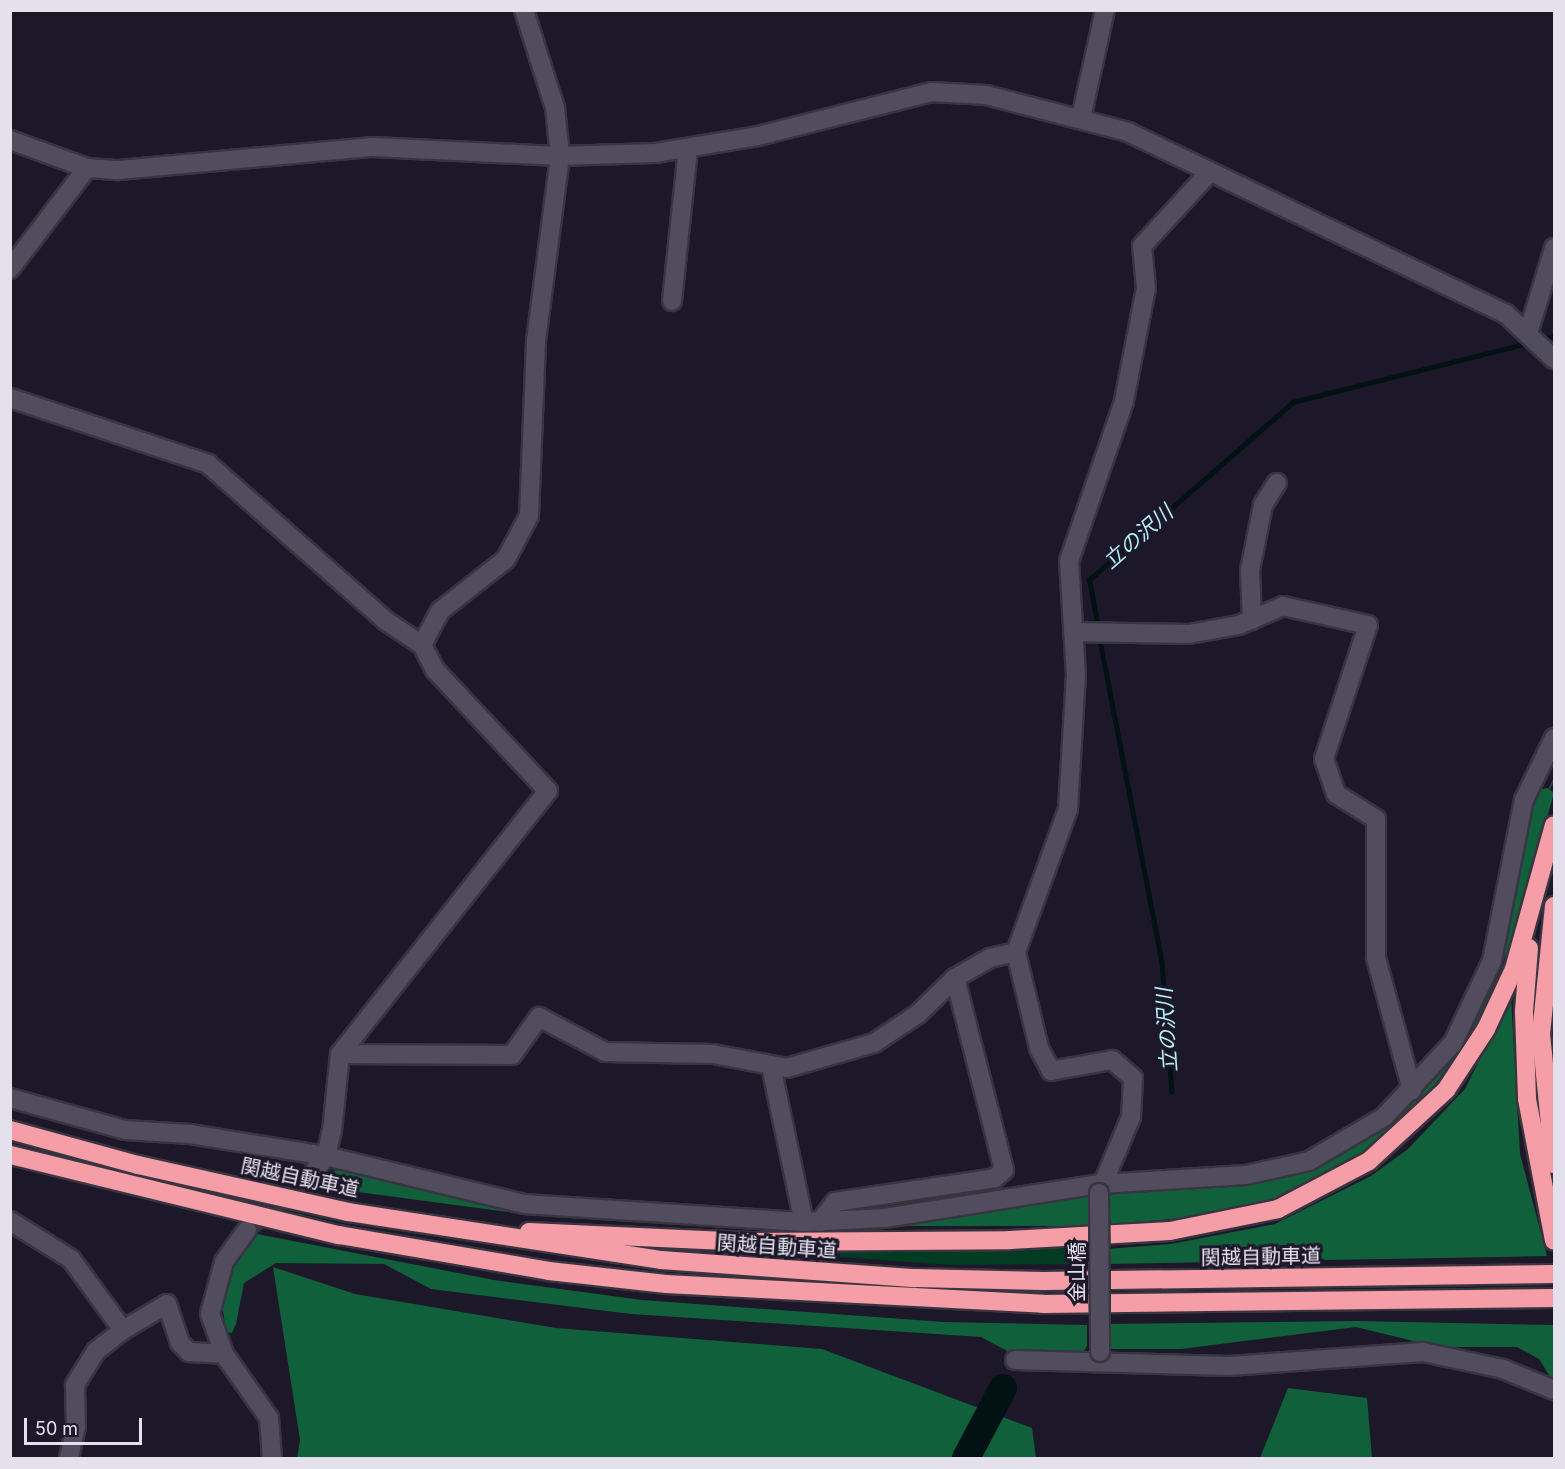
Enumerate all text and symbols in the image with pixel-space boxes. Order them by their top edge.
water label: 立の沢川 [1098,500,1178,574]
water label: 立の沢川 [1152,987,1182,1073]
street label: 関越自動車道 [239,1154,361,1202]
street label: 関越自動車道 [716,1231,838,1263]
street label: 金山橋 [1065,1242,1089,1302]
street label: 関越自動車道 [1201,1244,1321,1270]
scale bar [27,1406,146,1444]
text: 50 m [35,1418,78,1439]

